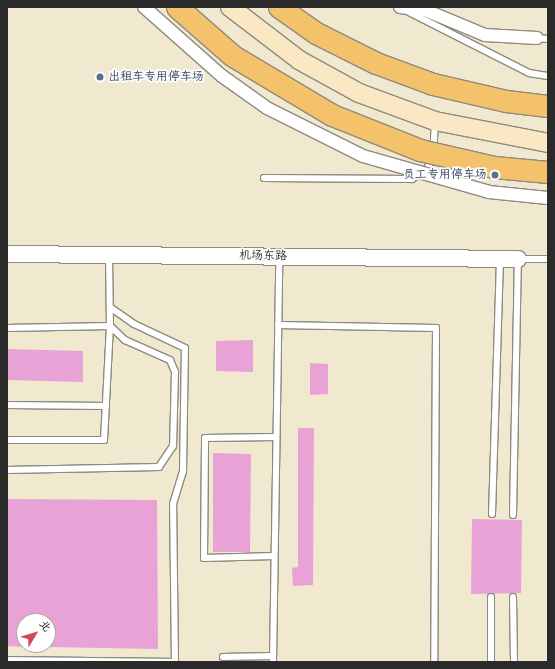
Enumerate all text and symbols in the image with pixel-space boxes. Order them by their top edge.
place label: 出租车专用停车场 [108,70,204,84]
marker: 出租车专用停车场 [95,72,105,82]
place label: 员工专用停车场 [403,168,487,182]
marker: 员工专用停车场 [490,170,500,180]
street label: 机场东路 [239,248,287,264]
north arrow [16,613,56,653]
text: 北 [37,618,54,634]

